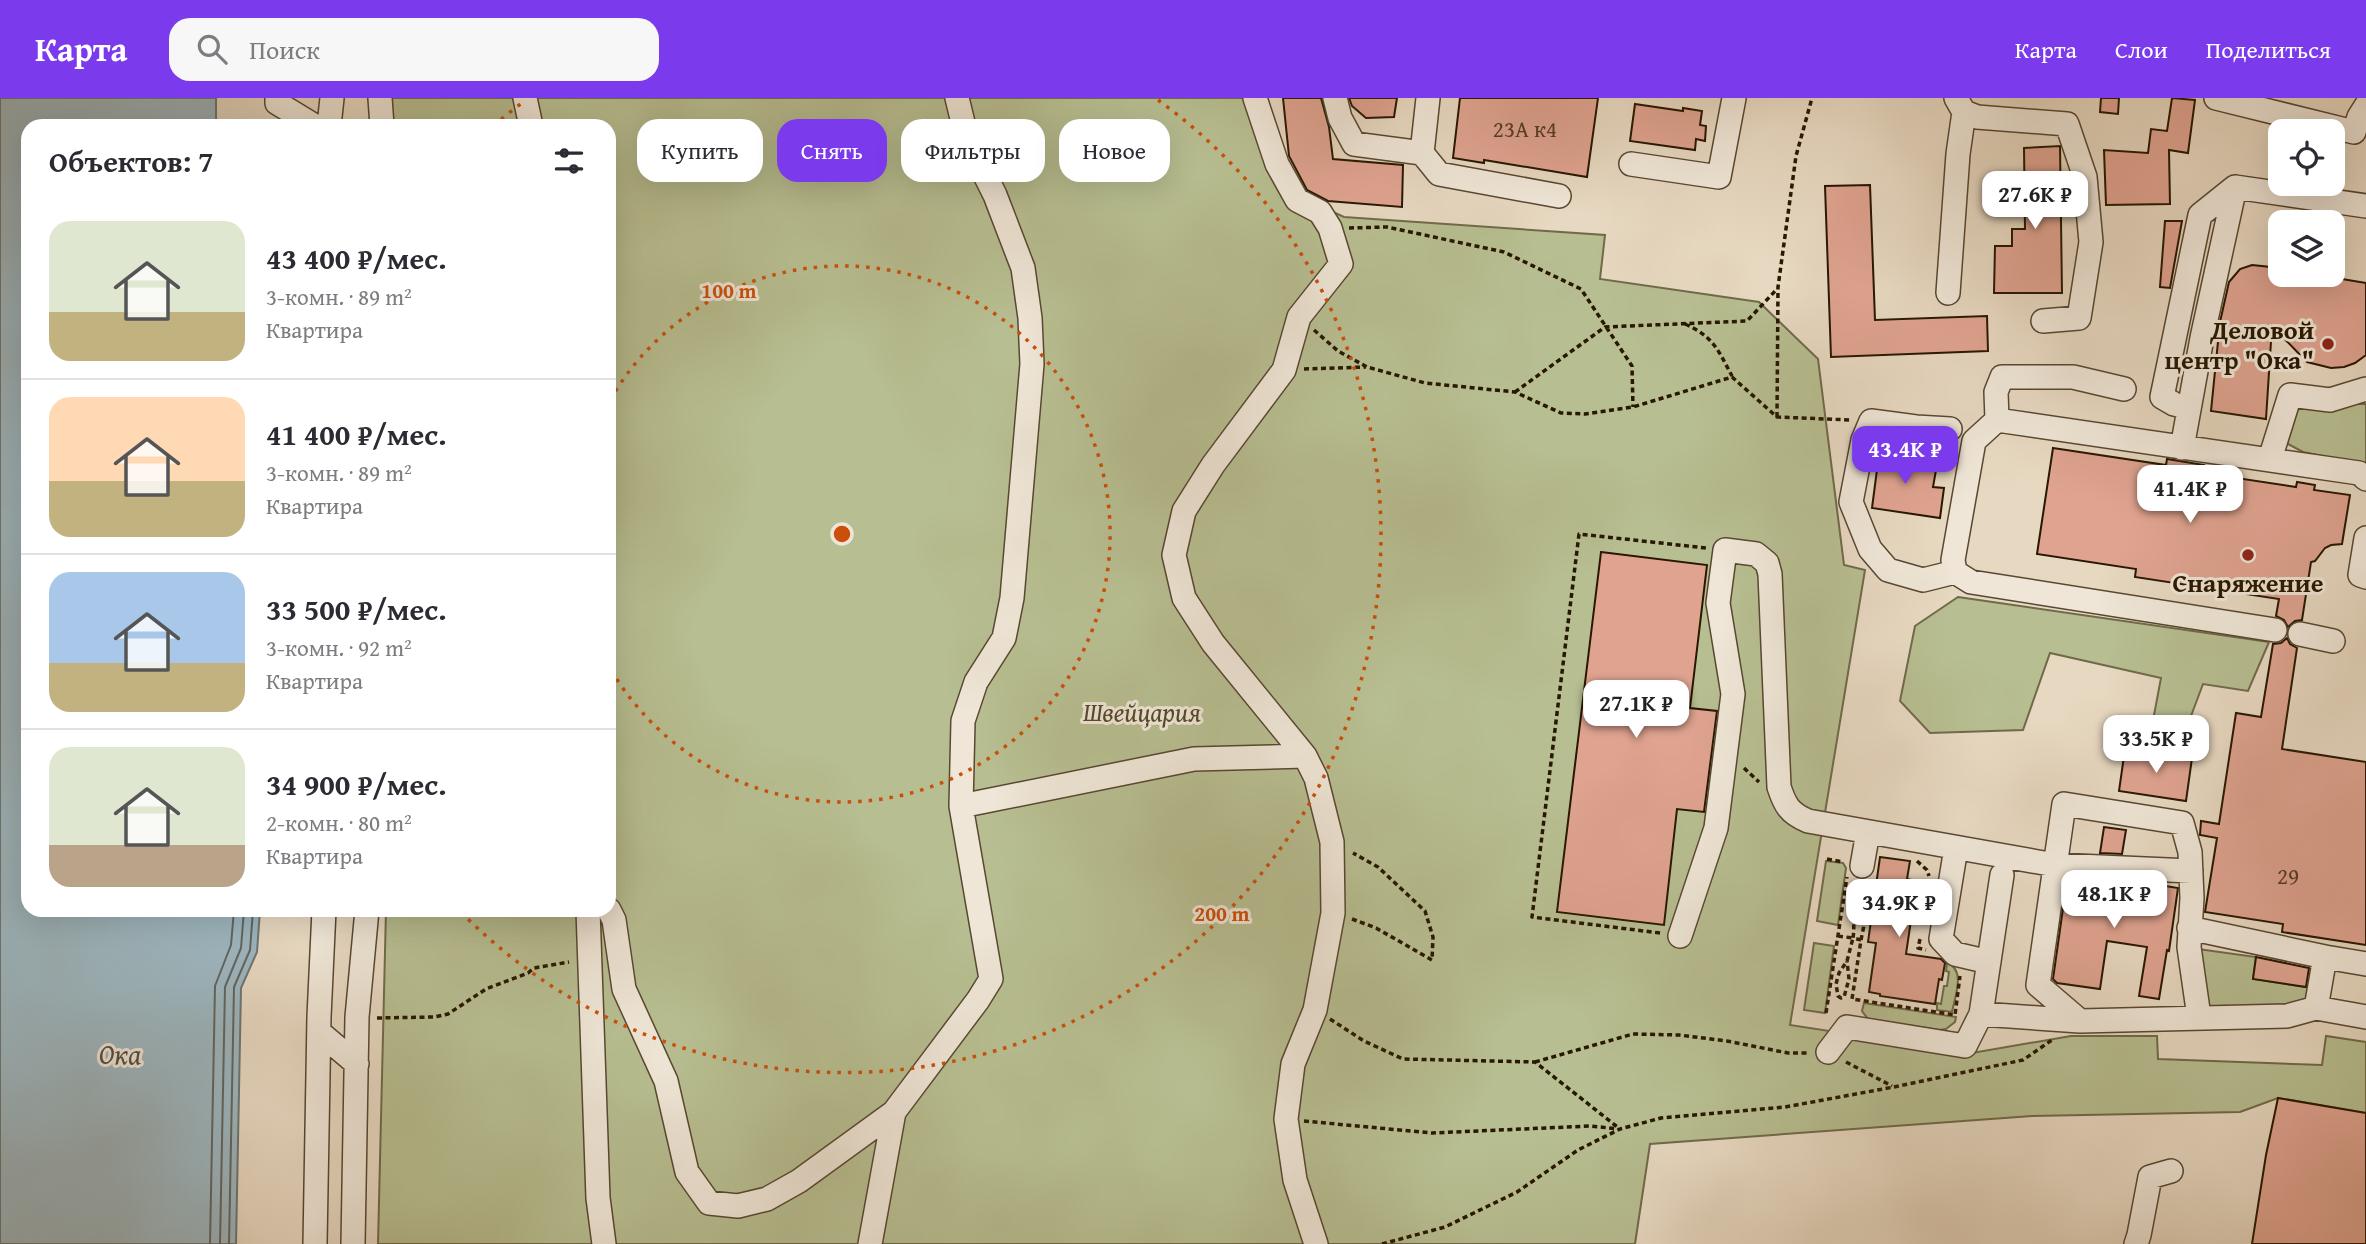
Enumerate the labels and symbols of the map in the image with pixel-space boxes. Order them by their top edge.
house number: 23А к4 [1493,112,1557,145]
pin: 27.6K ₽ [1970,172,2100,231]
text: 100 m [701,275,757,306]
place label: Деловой центр "Ока" [2165,310,2314,379]
marker: Деловой центр "Ока" [2320,336,2336,352]
pin: 43.4K ₽ [1840,426,1970,486]
pin: 41.4K ₽ [2125,466,2255,525]
centre of rings [830,522,854,546]
marker: Снаряжение [2240,547,2256,563]
place label: Снаряжение [2172,563,2324,602]
pin: 27.1K ₽ [1571,680,1701,740]
park label: Швейцария [1083,692,1201,731]
pin: 33.5K ₽ [2091,716,2221,775]
house number: 29 [2277,859,2299,892]
pin: 48.1K ₽ [2049,870,2179,930]
pin: 34.9K ₽ [1834,880,1964,939]
text: 200 m [1194,898,1250,929]
water label: Ока [99,1033,141,1074]

